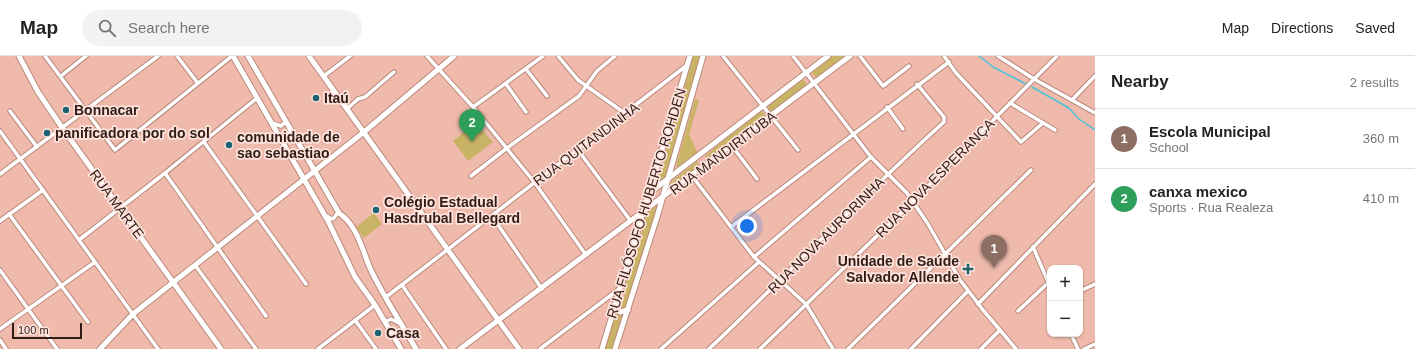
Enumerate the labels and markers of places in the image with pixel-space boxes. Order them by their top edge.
place label: Itaú [324,90,349,106]
marker: Itaú [311,93,321,103]
place label: Bonnacar [74,102,139,118]
marker: Bonnacar [61,105,71,115]
pin: 2 [459,109,485,142]
place label: panificadora por do sol [55,125,210,141]
marker: panificadora por do sol [42,128,52,138]
place label: comunidade de sao sebastiao [237,129,340,161]
marker: comunidade de sao sebastiao [224,140,234,150]
place label: Colégio Estadual Hasdrubal Bellegard [384,194,520,226]
marker: Colégio Estadual Hasdrubal Bellegard [371,205,381,215]
pin: 1 [981,235,1007,268]
place label: Unidade de Saúde Salvador Allende [838,253,959,285]
marker: Unidade de Saúde Salvador Allende [962,263,974,275]
place label: Casa [386,325,420,341]
marker: Casa [373,328,383,338]

